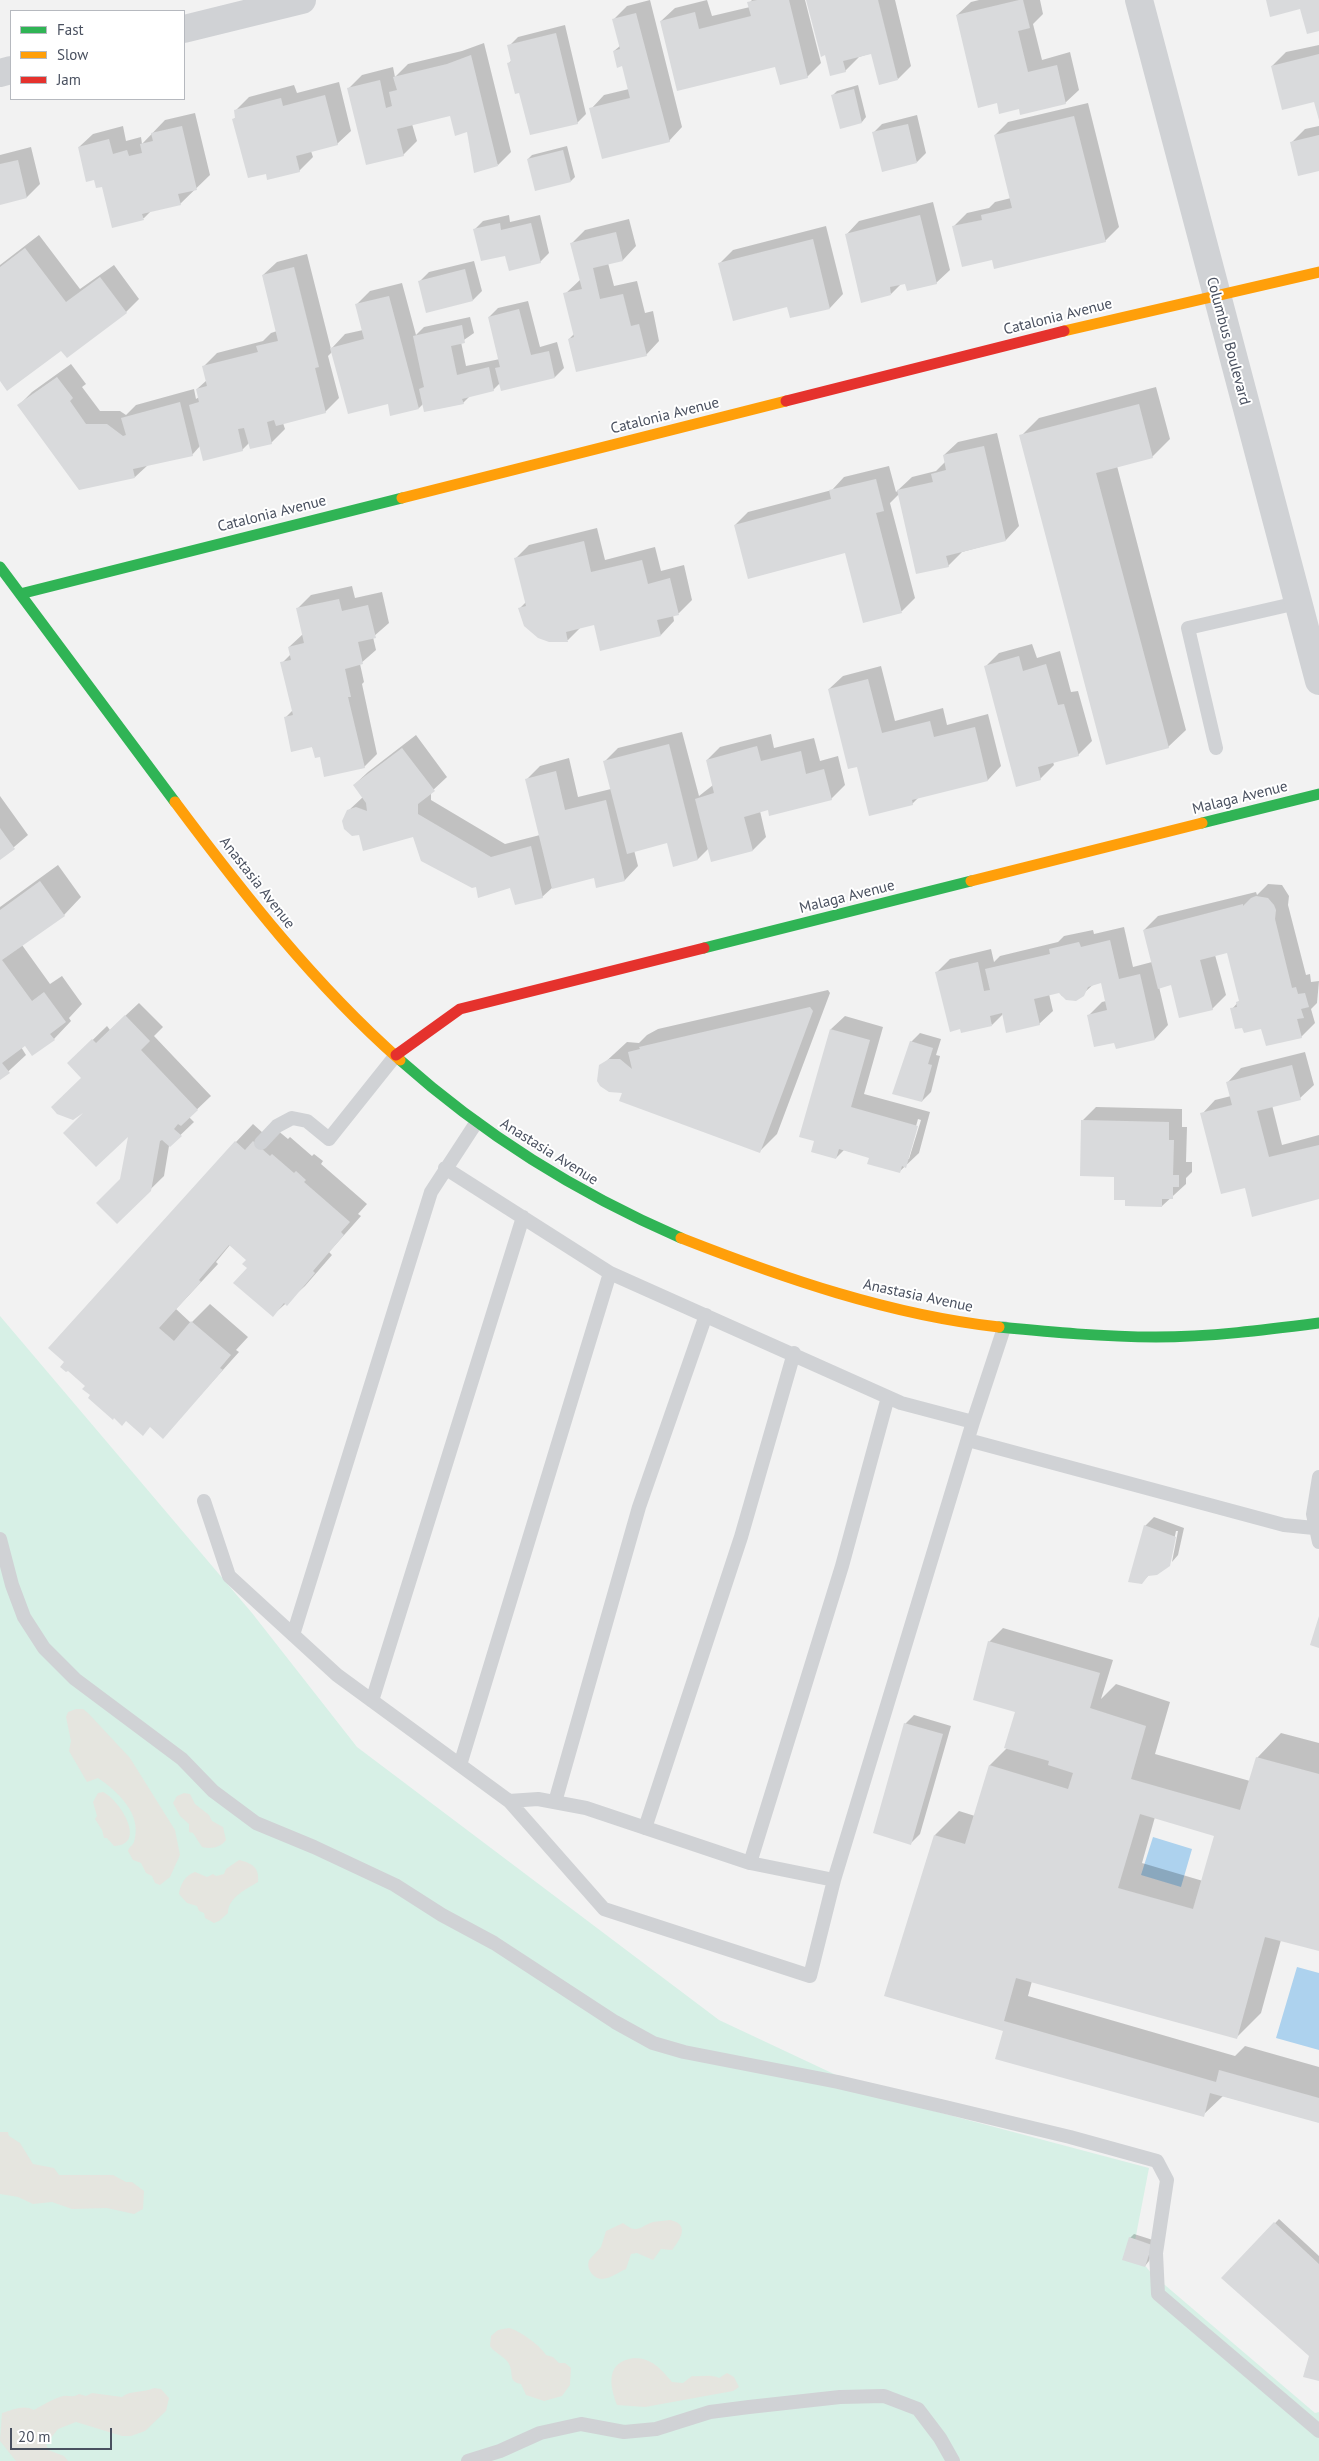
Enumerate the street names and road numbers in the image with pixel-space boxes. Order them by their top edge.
street label: Columbus Boulevard [1202,275,1254,407]
street label: Catalonia Avenue [1002,295,1114,339]
street label: Catalonia Avenue [609,394,721,438]
street label: Catalonia Avenue [216,492,328,536]
street label: Malaga Avenue [1191,777,1289,819]
street label: Anastasia Avenue [215,833,299,933]
street label: Malaga Avenue [798,876,896,918]
street label: Anastasia Avenue [497,1115,601,1189]
street label: Anastasia Avenue [861,1276,975,1316]

